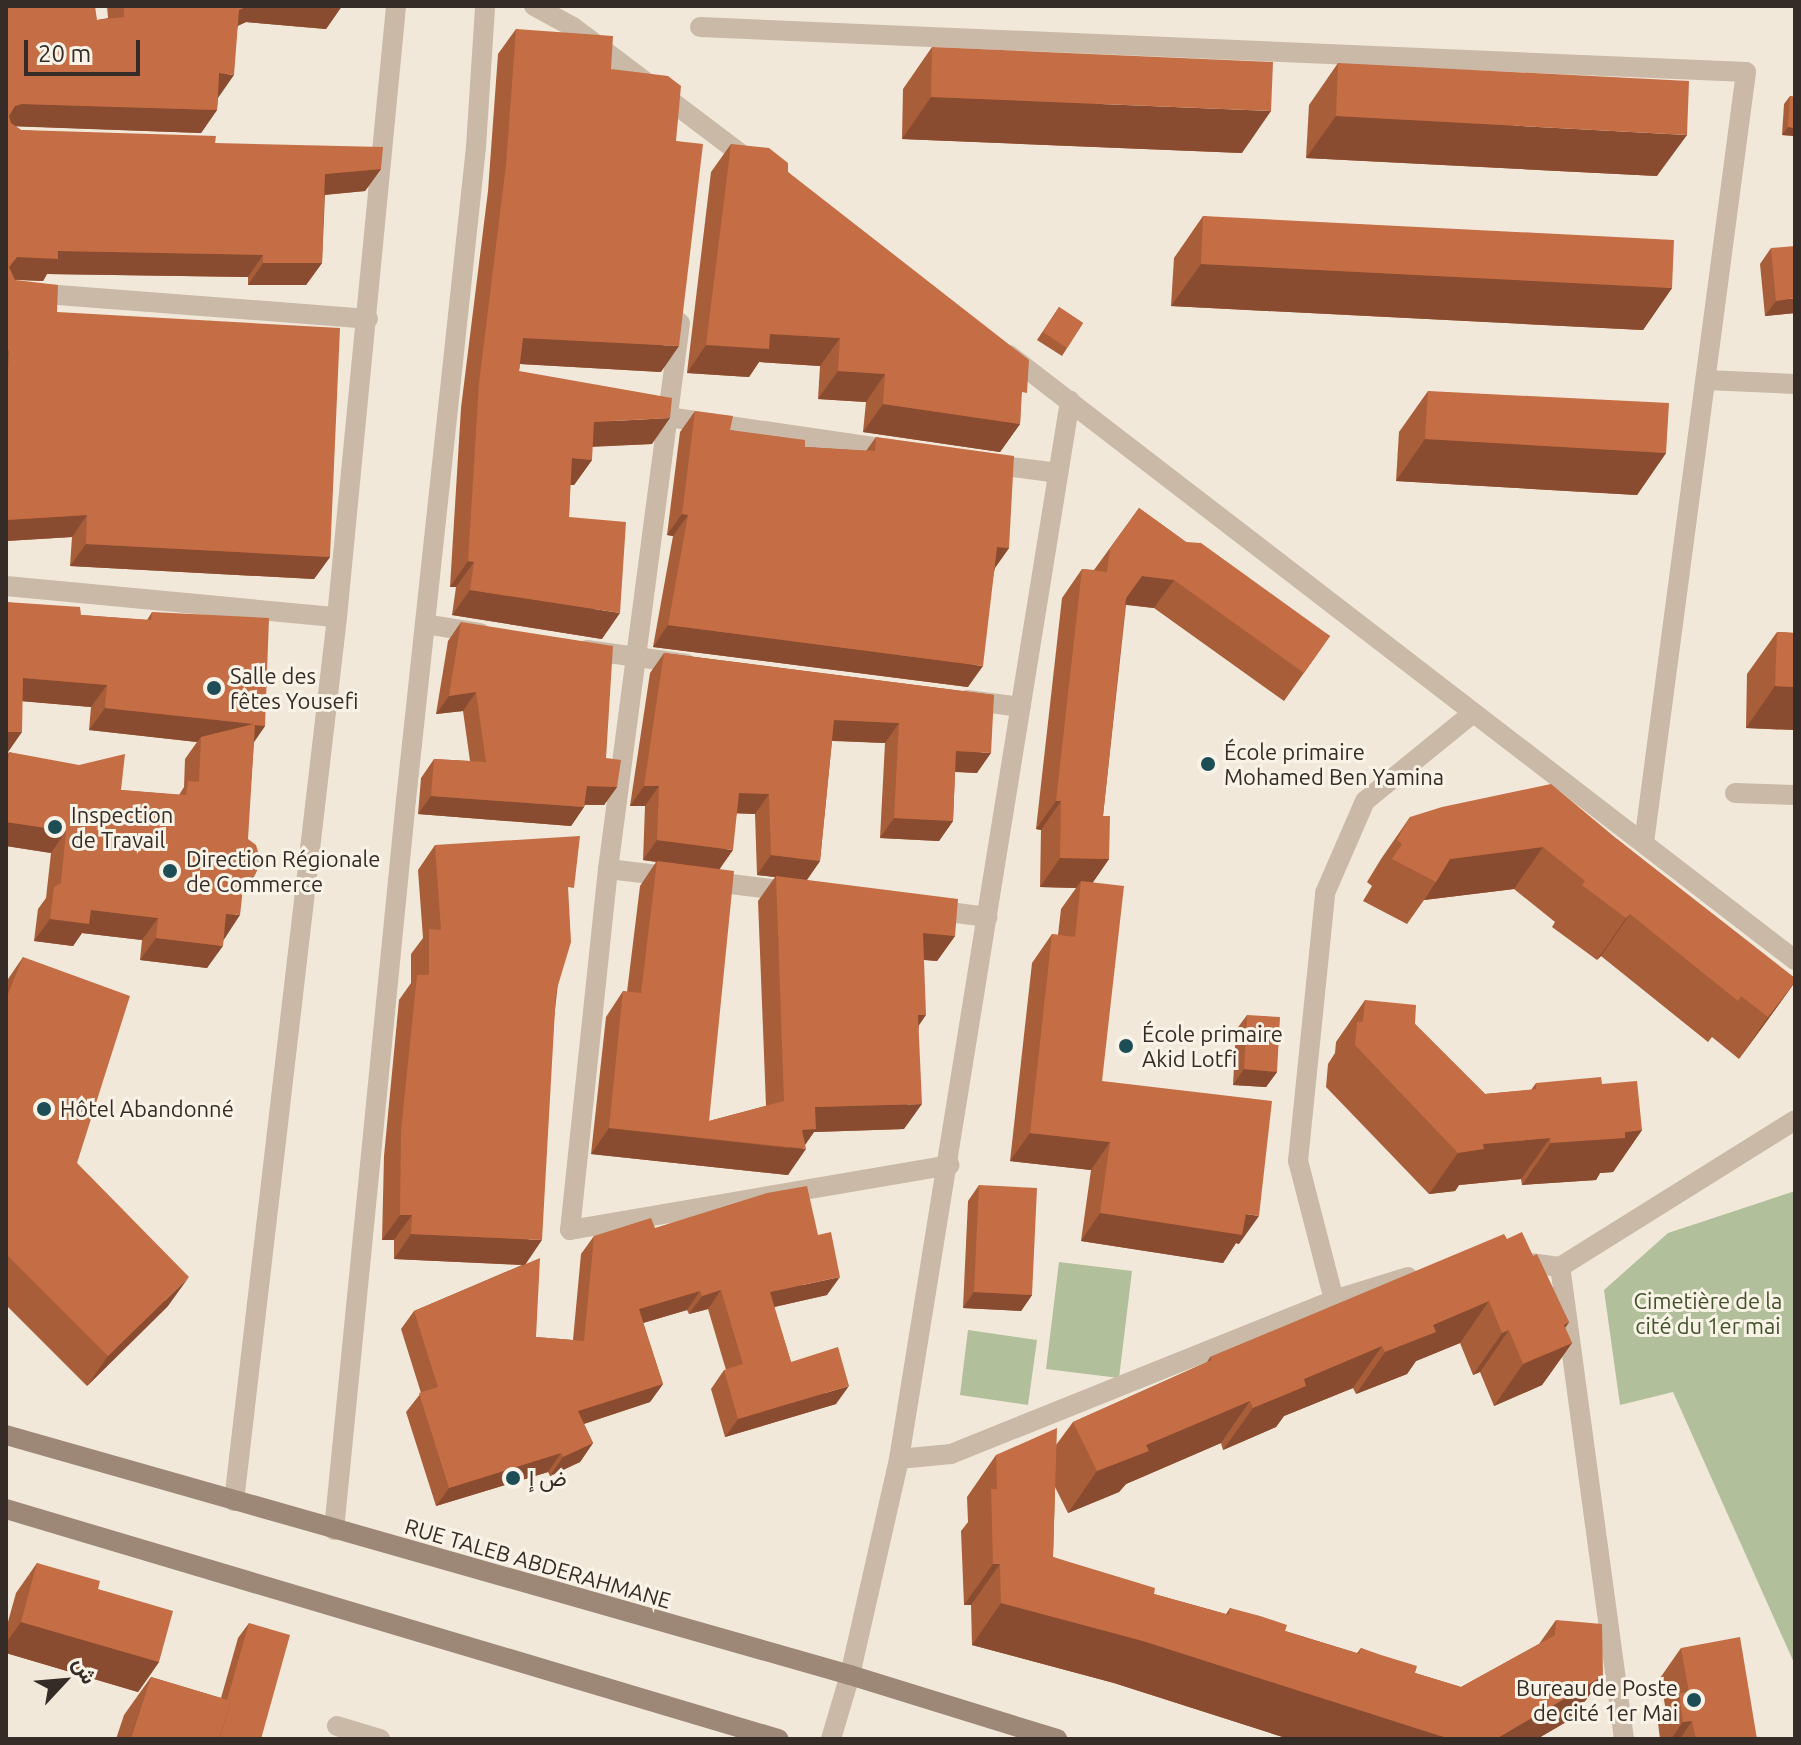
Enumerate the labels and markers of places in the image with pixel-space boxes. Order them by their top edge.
place label: Salle des fêtes Yousefi [230,662,358,714]
marker: Salle des fêtes Yousefi [205,679,223,697]
place label: École primaire Mohamed Ben Yamina [1224,738,1444,790]
marker: École primaire Mohamed Ben Yamina [1199,755,1217,773]
place label: Inspection de Travail [71,801,173,852]
marker: Inspection de Travail [46,818,64,836]
place label: Direction Régionale de Commerce [186,845,380,896]
marker: Direction Régionale de Commerce [161,862,179,880]
place label: École primaire Akid Lotfi [1142,1020,1283,1072]
marker: École primaire Akid Lotfi [1117,1037,1135,1055]
place label: Hôtel Abandonné [60,1096,234,1122]
marker: Hôtel Abandonné [35,1100,53,1118]
place label: ض إ [529,1465,567,1491]
marker: ض إ [504,1469,522,1487]
place label: Bureau de Poste de cité 1er Mai [1516,1674,1678,1726]
marker: Bureau de Poste de cité 1er Mai [1685,1691,1703,1709]

